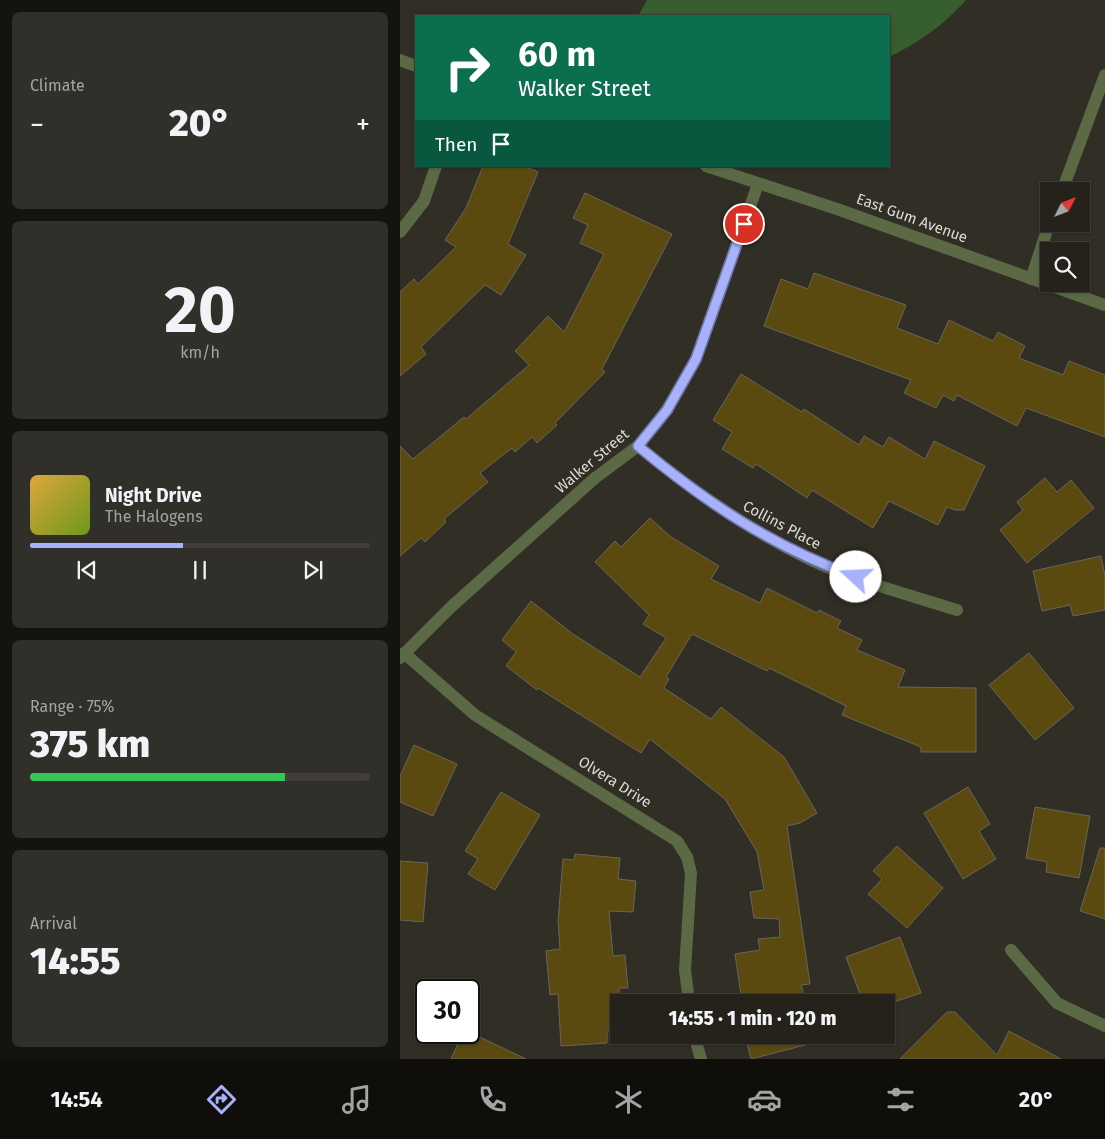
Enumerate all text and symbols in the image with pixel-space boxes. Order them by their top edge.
text: 60 m [518,33,596,75]
icon: right [435,35,500,100]
text: Walker Street [518,75,651,102]
text: Climate [30,76,85,95]
text: 20° [169,100,231,146]
text: − [30,108,44,141]
text: + [356,108,370,141]
icon: arrive [487,130,515,158]
text: Then [435,133,477,156]
north arrow [1040,182,1090,232]
map controls [1040,182,1090,292]
street label: East Gum Avenue [854,190,970,246]
pin [723,203,765,245]
icon: arrive [730,210,758,238]
button: search [1040,242,1090,292]
text: 20 [164,271,236,349]
text: km/h [180,343,220,362]
street label: Walker Street [552,425,633,497]
text: Night Drive [105,484,202,507]
street label: Collins Place [740,497,824,553]
text: The Halogens [105,507,203,526]
position arrow [829,550,881,602]
icon: previous [73,556,101,584]
icon: pause [186,556,214,584]
icon: next [299,556,327,584]
text: Range · 75% [30,697,114,716]
text: 375 km [30,721,150,767]
street label: Olvera Drive [575,752,655,812]
text: Arrival [30,914,77,933]
text: 14:55 [30,938,121,984]
speed limit sign: 30 [415,979,480,1044]
text: 14:55 · 1 min · 120 m [669,1007,836,1030]
icon: directions [204,1082,239,1117]
icon: music [339,1082,374,1117]
icon: phone [475,1082,510,1117]
icon: climate [611,1082,646,1117]
icon: car [747,1082,782,1117]
icon: filters [883,1082,918,1117]
text: 14:54 [50,1086,103,1113]
text: 20° [1019,1086,1054,1113]

